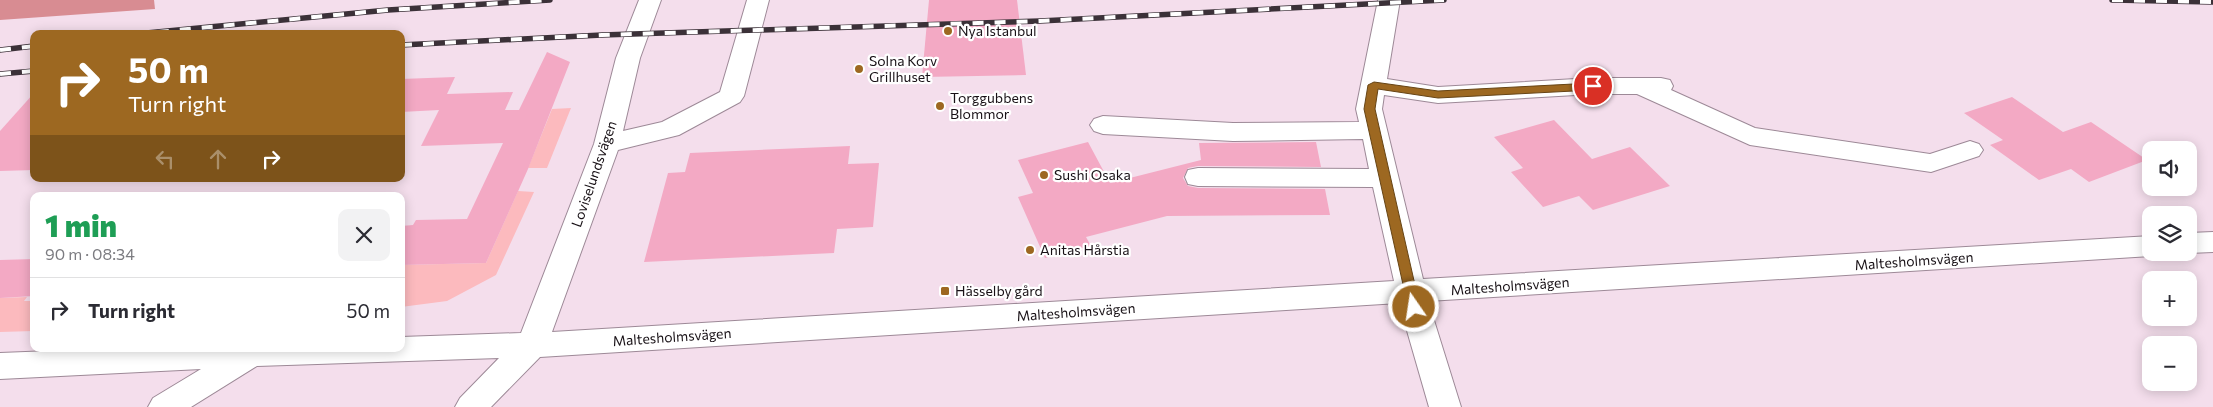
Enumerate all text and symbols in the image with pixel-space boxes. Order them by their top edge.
place label: Nya Istanbul [958,22,1037,39]
marker: Nya Istanbul [942,25,954,37]
text: 50 m [128,47,209,90]
icon: right [45,50,110,115]
place label: Solna Korv Grillhuset [869,52,937,85]
marker: Solna Korv Grillhuset [853,63,865,75]
pin [1572,65,1614,107]
icon: arrive [1579,72,1607,100]
place label: Torggubbens Blommor [950,89,1033,122]
text: Turn right [128,90,226,117]
marker: Torggubbens Blommor [934,100,946,112]
street label: Loviselundsvägen [567,118,620,229]
map controls [2142,141,2197,391]
button: sound [2142,141,2197,196]
icon: left [151,145,179,173]
icon: ahead [204,145,232,173]
icon: right [257,145,285,173]
place label: Sushi Osaka [1054,166,1131,183]
marker: Sushi Osaka [1038,169,1050,181]
text: 1 min [45,206,117,243]
button: layers [2142,206,2197,261]
button: close [338,209,390,261]
place label: Anitas Hårstia [1040,241,1130,258]
text: 90 m · 08:34 [45,244,135,263]
marker: Anitas Hårstia [1024,244,1036,256]
street label: Maltesholmsvägen [1854,248,1974,273]
button: + [2142,271,2197,326]
street label: Maltesholmsvägen [1450,273,1570,298]
position arrow [1387,280,1439,332]
place label: Hässelby gård [955,282,1043,299]
marker: Hässelby gård [939,285,951,297]
icon: right [45,296,73,324]
text: Turn right [88,299,175,322]
text: 50 m [346,299,390,322]
street label: Maltesholmsvägen [1016,299,1136,324]
street label: Maltesholmsvägen [612,324,732,349]
button: − [2142,336,2197,391]

